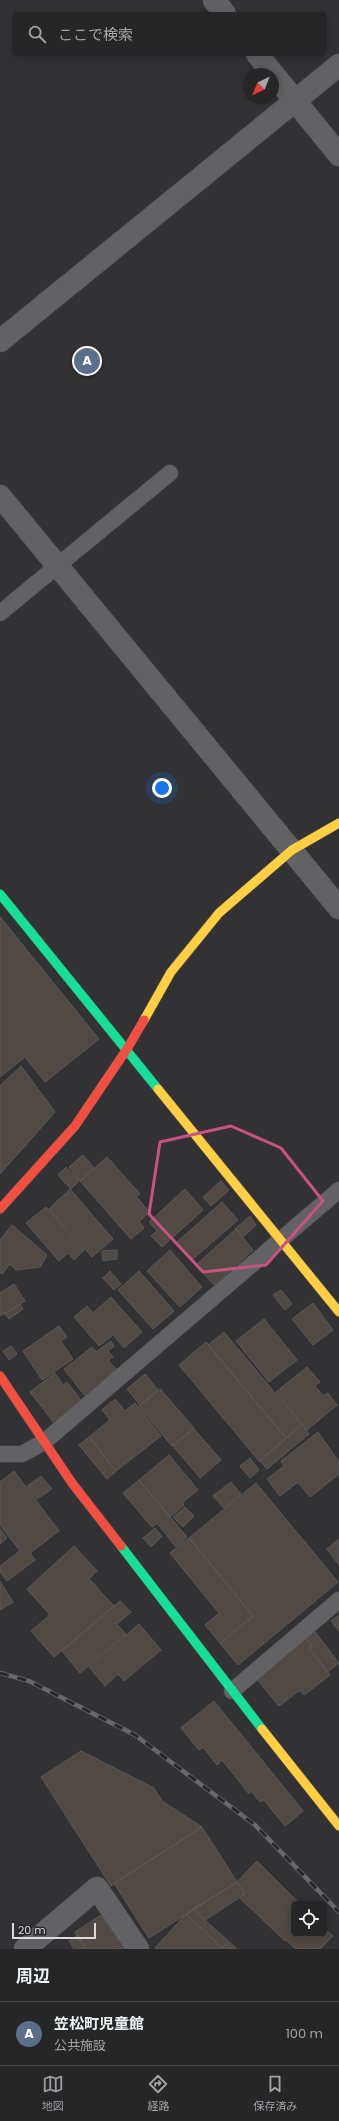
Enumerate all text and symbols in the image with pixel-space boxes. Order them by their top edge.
search box [12,12,327,56]
icon: search [26,23,48,45]
text: ここで検索 [58,24,133,45]
north arrow [243,68,279,104]
pin: A [74,346,100,376]
your location [152,778,172,798]
map controls [291,1901,327,1937]
button: locate [291,1901,327,1937]
scale bar [12,1921,96,1940]
text: 20 m [18,1922,46,1938]
text: 周辺 [16,1964,50,1988]
text: 笠松町児童館 [54,2013,144,2034]
text: A [24,2024,34,2043]
text: 100 m [286,2024,323,2043]
text: 公共施設 [54,2036,106,2055]
tab: 地図 [42,2073,64,2115]
tab: 経路 [147,2073,169,2115]
tab: 保存済み [253,2073,297,2115]

